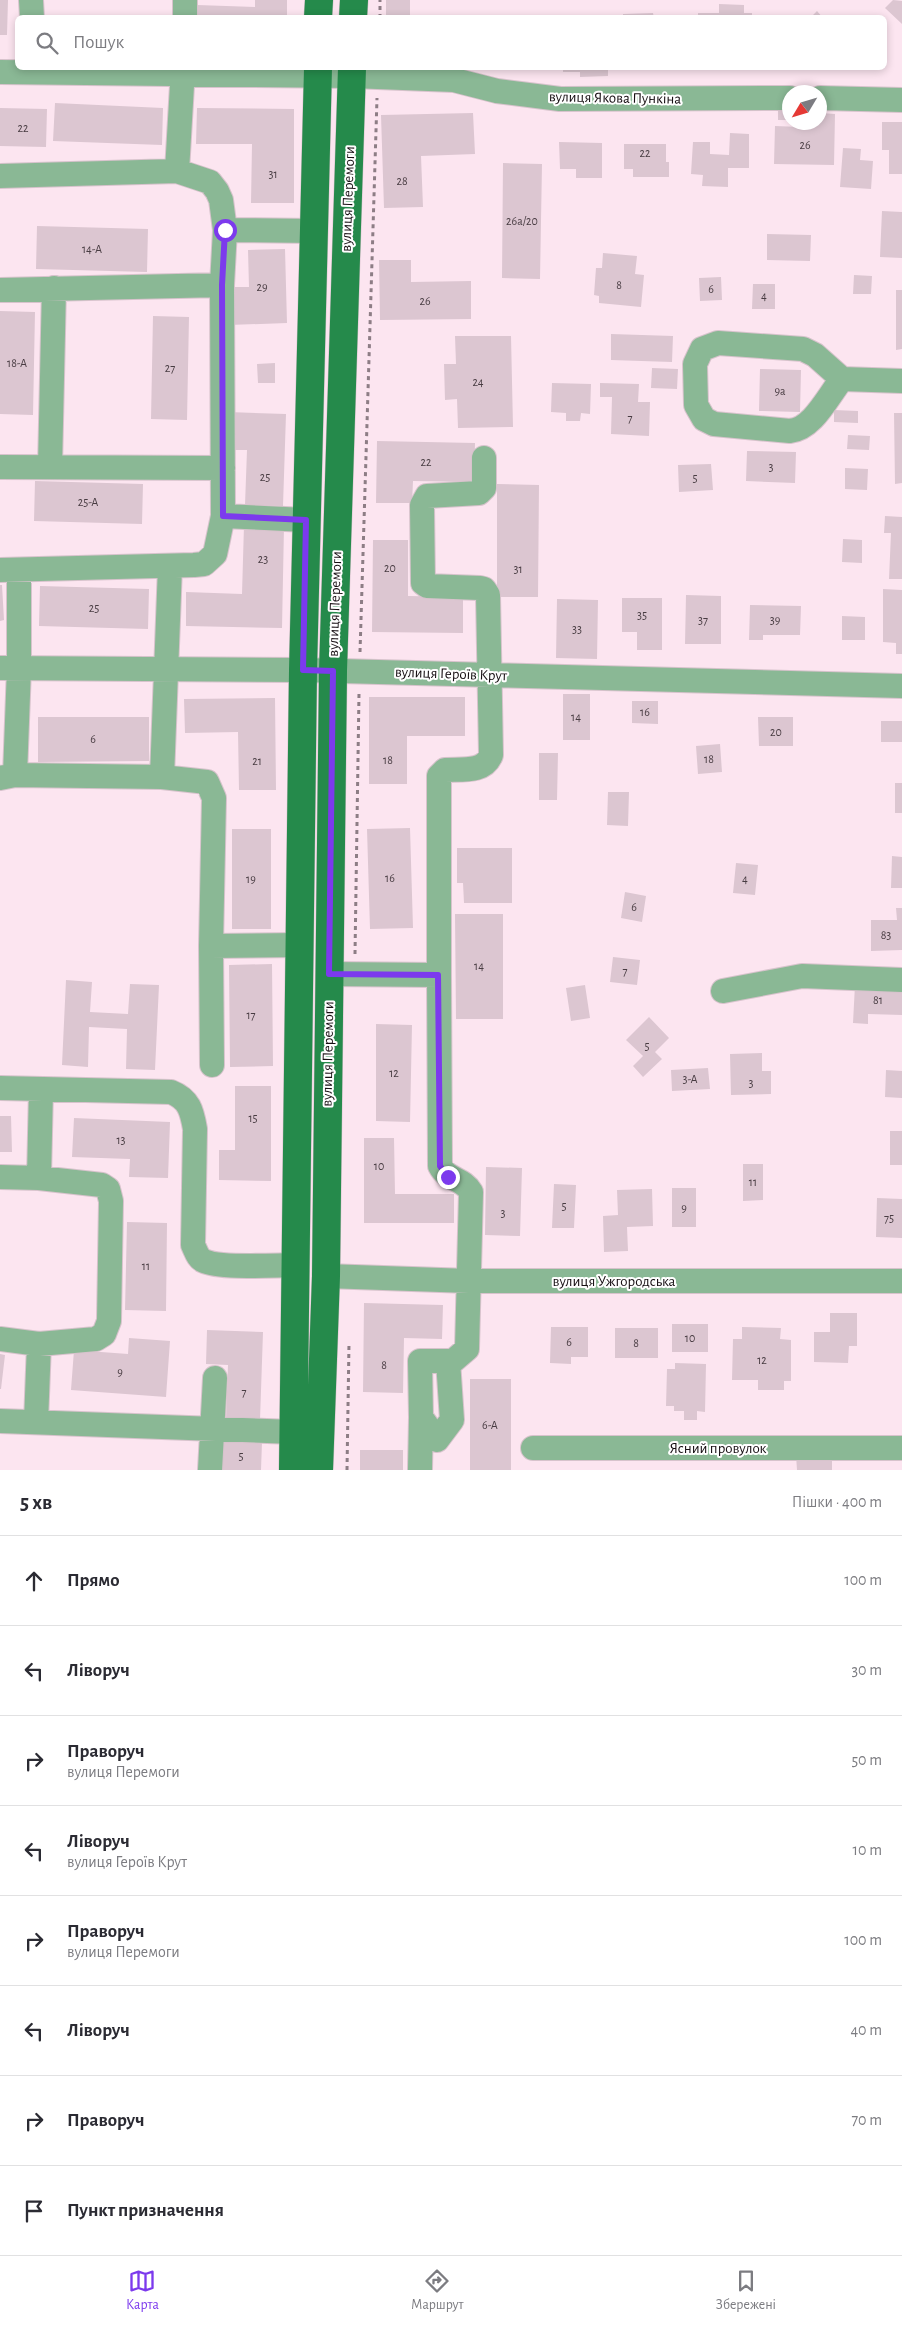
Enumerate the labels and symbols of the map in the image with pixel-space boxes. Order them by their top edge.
north arrow [782,85,827,130]
street label: вулиця Якова Пункіна [549,89,682,107]
house number: 22 [18,122,29,134]
house number: 26 [799,139,811,151]
street label: вулиця Перемоги [339,146,357,252]
house number: 22 [640,147,651,159]
house number: 31 [268,168,278,180]
house number: 28 [396,175,408,187]
house number: 26а/20 [506,215,538,227]
route start [214,219,237,242]
house number: 14-А [82,243,102,255]
house number: 8 [616,279,622,291]
house number: 29 [256,281,268,293]
house number: 6 [708,283,714,295]
house number: 4 [761,290,767,302]
house number: 26 [419,295,431,307]
house number: 18-А [7,357,27,369]
house number: 27 [165,362,175,374]
house number: 24 [472,376,484,388]
house number: 9а [774,385,786,397]
house number: 7 [627,412,633,424]
house number: 22 [421,456,432,468]
house number: 3 [769,461,774,473]
house number: 25 [260,471,270,483]
house number: 5 [692,472,698,484]
house number: 25-А [78,496,98,508]
street label: вулиця Перемоги [326,551,344,657]
house number: 23 [258,553,268,565]
house number: 20 [384,562,396,574]
house number: 31 [513,563,523,575]
house number: 25 [89,602,99,614]
house number: 35 [637,609,647,621]
house number: 37 [698,614,708,626]
house number: 39 [770,614,781,626]
house number: 33 [572,623,582,635]
street label: вулиця Героїв Крут [395,665,508,683]
house number: 16 [640,706,650,718]
house number: 14 [571,711,581,723]
house number: 20 [770,726,782,738]
house number: 6 [90,733,96,745]
house number: 18 [704,753,714,765]
house number: 18 [383,754,393,766]
house number: 21 [252,755,262,767]
house number: 16 [385,872,395,884]
house number: 19 [246,873,256,885]
house number: 4 [742,873,748,885]
house number: 6 [631,901,637,913]
house number: 83 [881,929,891,941]
house number: 14 [474,960,484,972]
house number: 7 [622,965,628,977]
house number: 81 [873,994,883,1006]
street label: вулиця Перемоги [320,1001,336,1107]
house number: 17 [246,1009,256,1021]
house number: 5 [644,1040,650,1052]
house number: 12 [389,1067,399,1079]
house number: 3-А [682,1073,698,1085]
house number: 3 [749,1077,754,1089]
house number: 15 [248,1112,258,1124]
house number: 13 [116,1134,126,1146]
house number: 10 [374,1160,384,1172]
route end [437,1166,460,1189]
house number: 11 [749,1176,757,1188]
house number: 5 [561,1200,567,1212]
house number: 9 [681,1202,687,1214]
house number: 3 [501,1207,506,1219]
house number: 75 [884,1212,894,1224]
house number: 11 [142,1260,150,1272]
street label: вулиця Ужгородська [553,1274,676,1289]
house number: 10 [685,1332,695,1344]
house number: 6 [566,1336,572,1348]
house number: 8 [633,1337,639,1349]
house number: 12 [757,1354,767,1366]
house number: 8 [381,1359,387,1371]
house number: 9 [117,1366,123,1378]
house number: 7 [241,1386,247,1398]
house number: 6-А [482,1419,498,1431]
street label: Ясний провулок [670,1441,767,1456]
house number: 5 [238,1450,244,1462]

